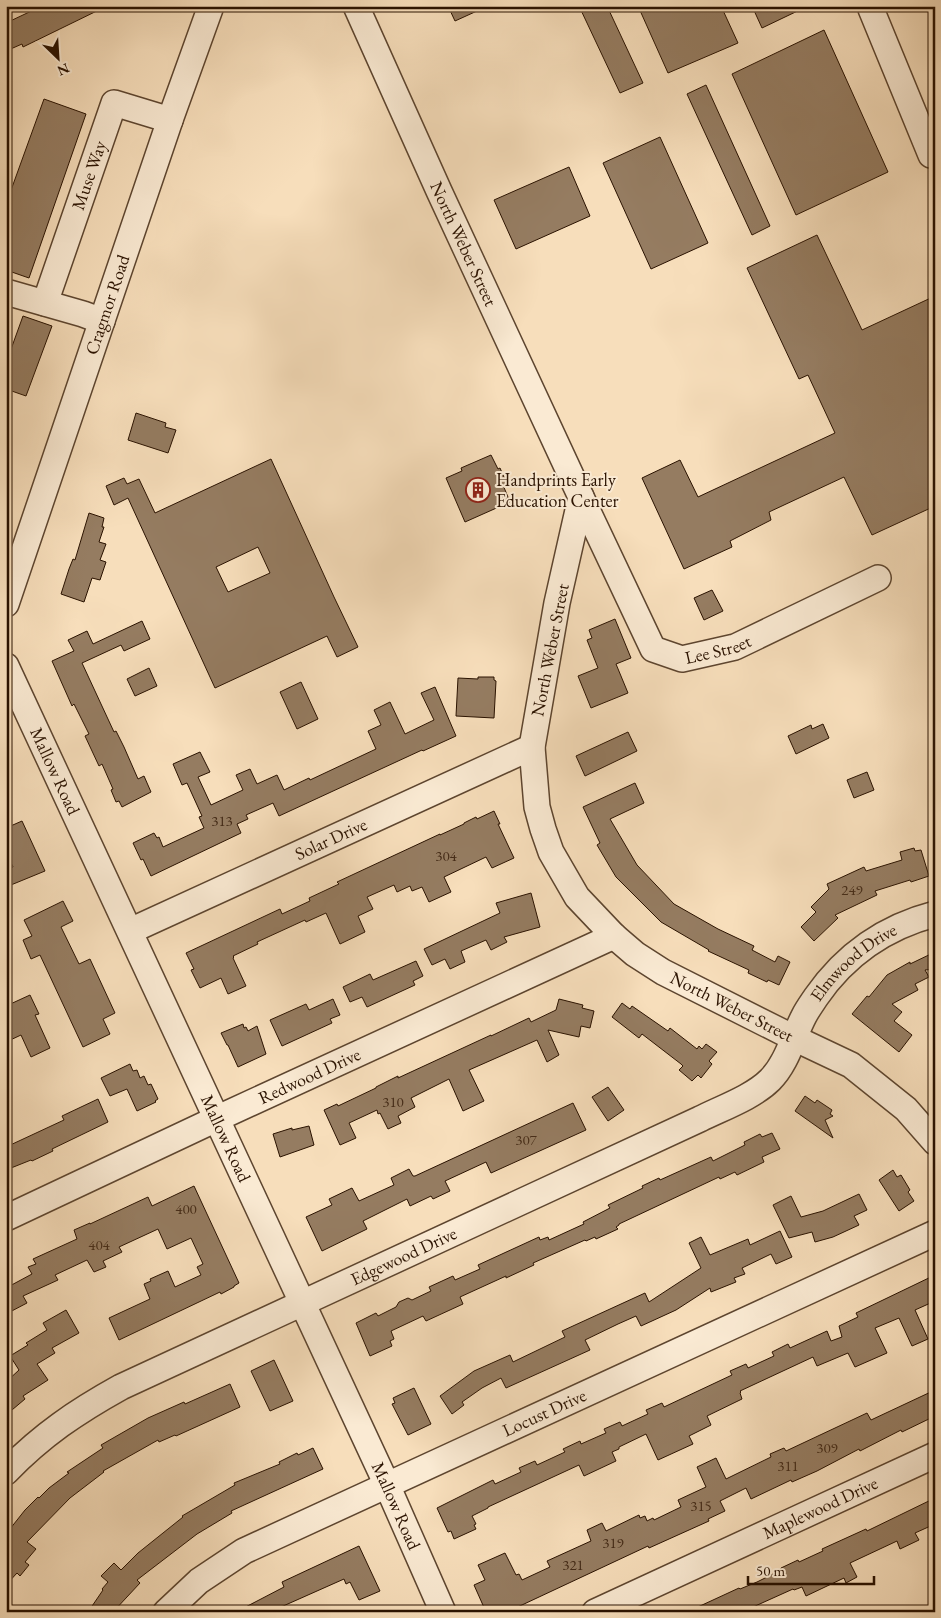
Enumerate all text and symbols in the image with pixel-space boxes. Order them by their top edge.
north arrow [32,32,82,82]
text: N [54,59,72,81]
street label: Muse Way [66,137,111,213]
street label: North Weber Street [425,178,503,310]
street label: Cragmor Road [79,251,135,358]
place label: Handprints Early Education Center [496,468,619,512]
building icon: Handprints Early Education Center [465,477,491,503]
street label: North Weber Street [525,581,574,718]
street label: Lee Street [683,629,755,669]
street label: Mallow Road [25,724,86,819]
house number: 313 [211,811,233,830]
street label: Solar Drive [291,812,370,865]
house number: 304 [435,846,458,865]
house number: 249 [841,880,863,899]
street label: Elmwood Drive [805,918,900,1006]
street label: North Weber Street [667,966,798,1047]
street label: Redwood Drive [255,1042,364,1109]
street label: Mallow Road [196,1091,257,1186]
house number: 310 [382,1092,404,1111]
house number: 307 [515,1130,538,1149]
house number: 400 [175,1199,197,1218]
street label: Edgewood Drive [347,1221,460,1290]
house number: 404 [88,1235,111,1254]
street label: Locust Drive [499,1383,590,1442]
house number: 309 [816,1438,838,1457]
house number: 311 [777,1456,799,1475]
street label: Mallow Road [367,1458,426,1554]
street label: Maplewood Drive [759,1471,881,1544]
house number: 315 [690,1496,712,1515]
house number: 319 [602,1533,624,1552]
scale bar [748,1553,875,1585]
house number: 321 [562,1555,584,1574]
text: 50 m [756,1561,785,1580]

